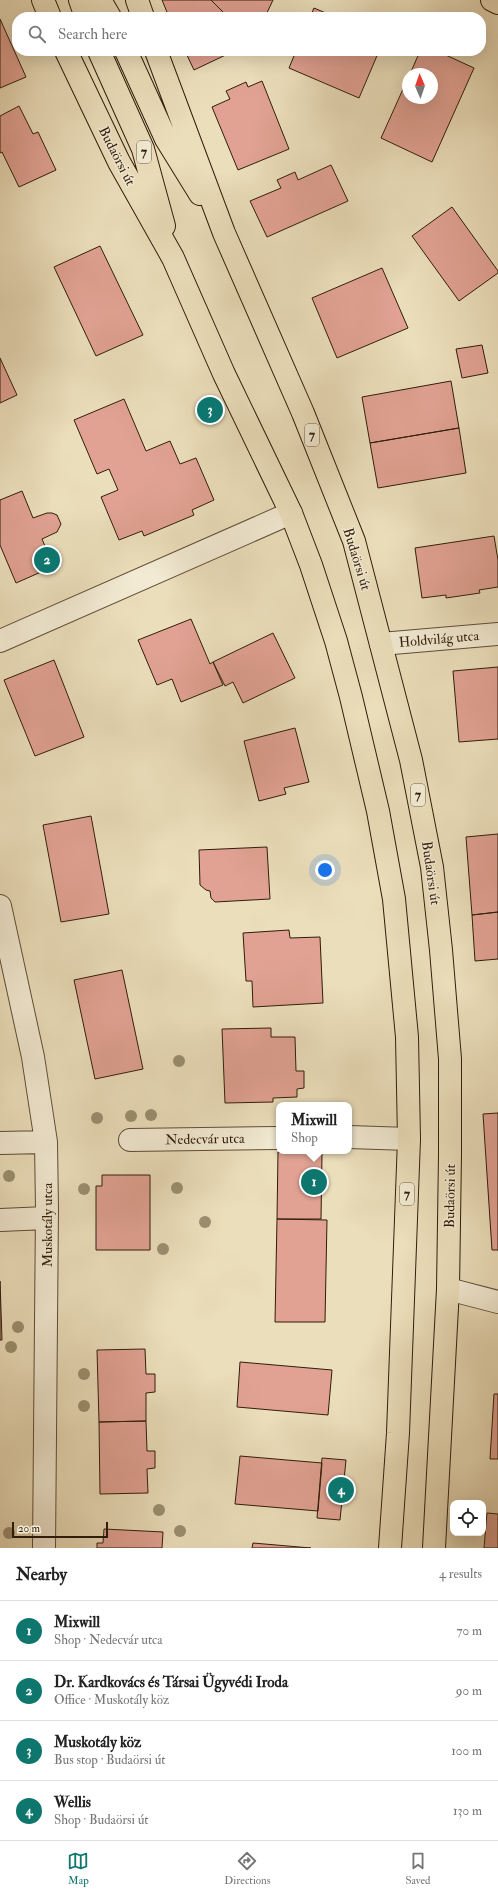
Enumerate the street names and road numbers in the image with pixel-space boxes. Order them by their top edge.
street label: Budaörsi út [95,124,139,189]
road number: 7 [137,141,151,163]
road number: 7 [305,424,319,446]
street label: Budaörsi út [339,526,375,593]
street label: Holdvilág utca [398,627,480,651]
road number: 7 [411,784,425,806]
street label: Budaörsi út [418,840,444,906]
street label: Nedecvár utca [165,1130,245,1148]
street label: Budaörsi út [441,1163,459,1228]
street label: Muskotály utca [39,1182,57,1267]
road number: 7 [400,1183,414,1205]

